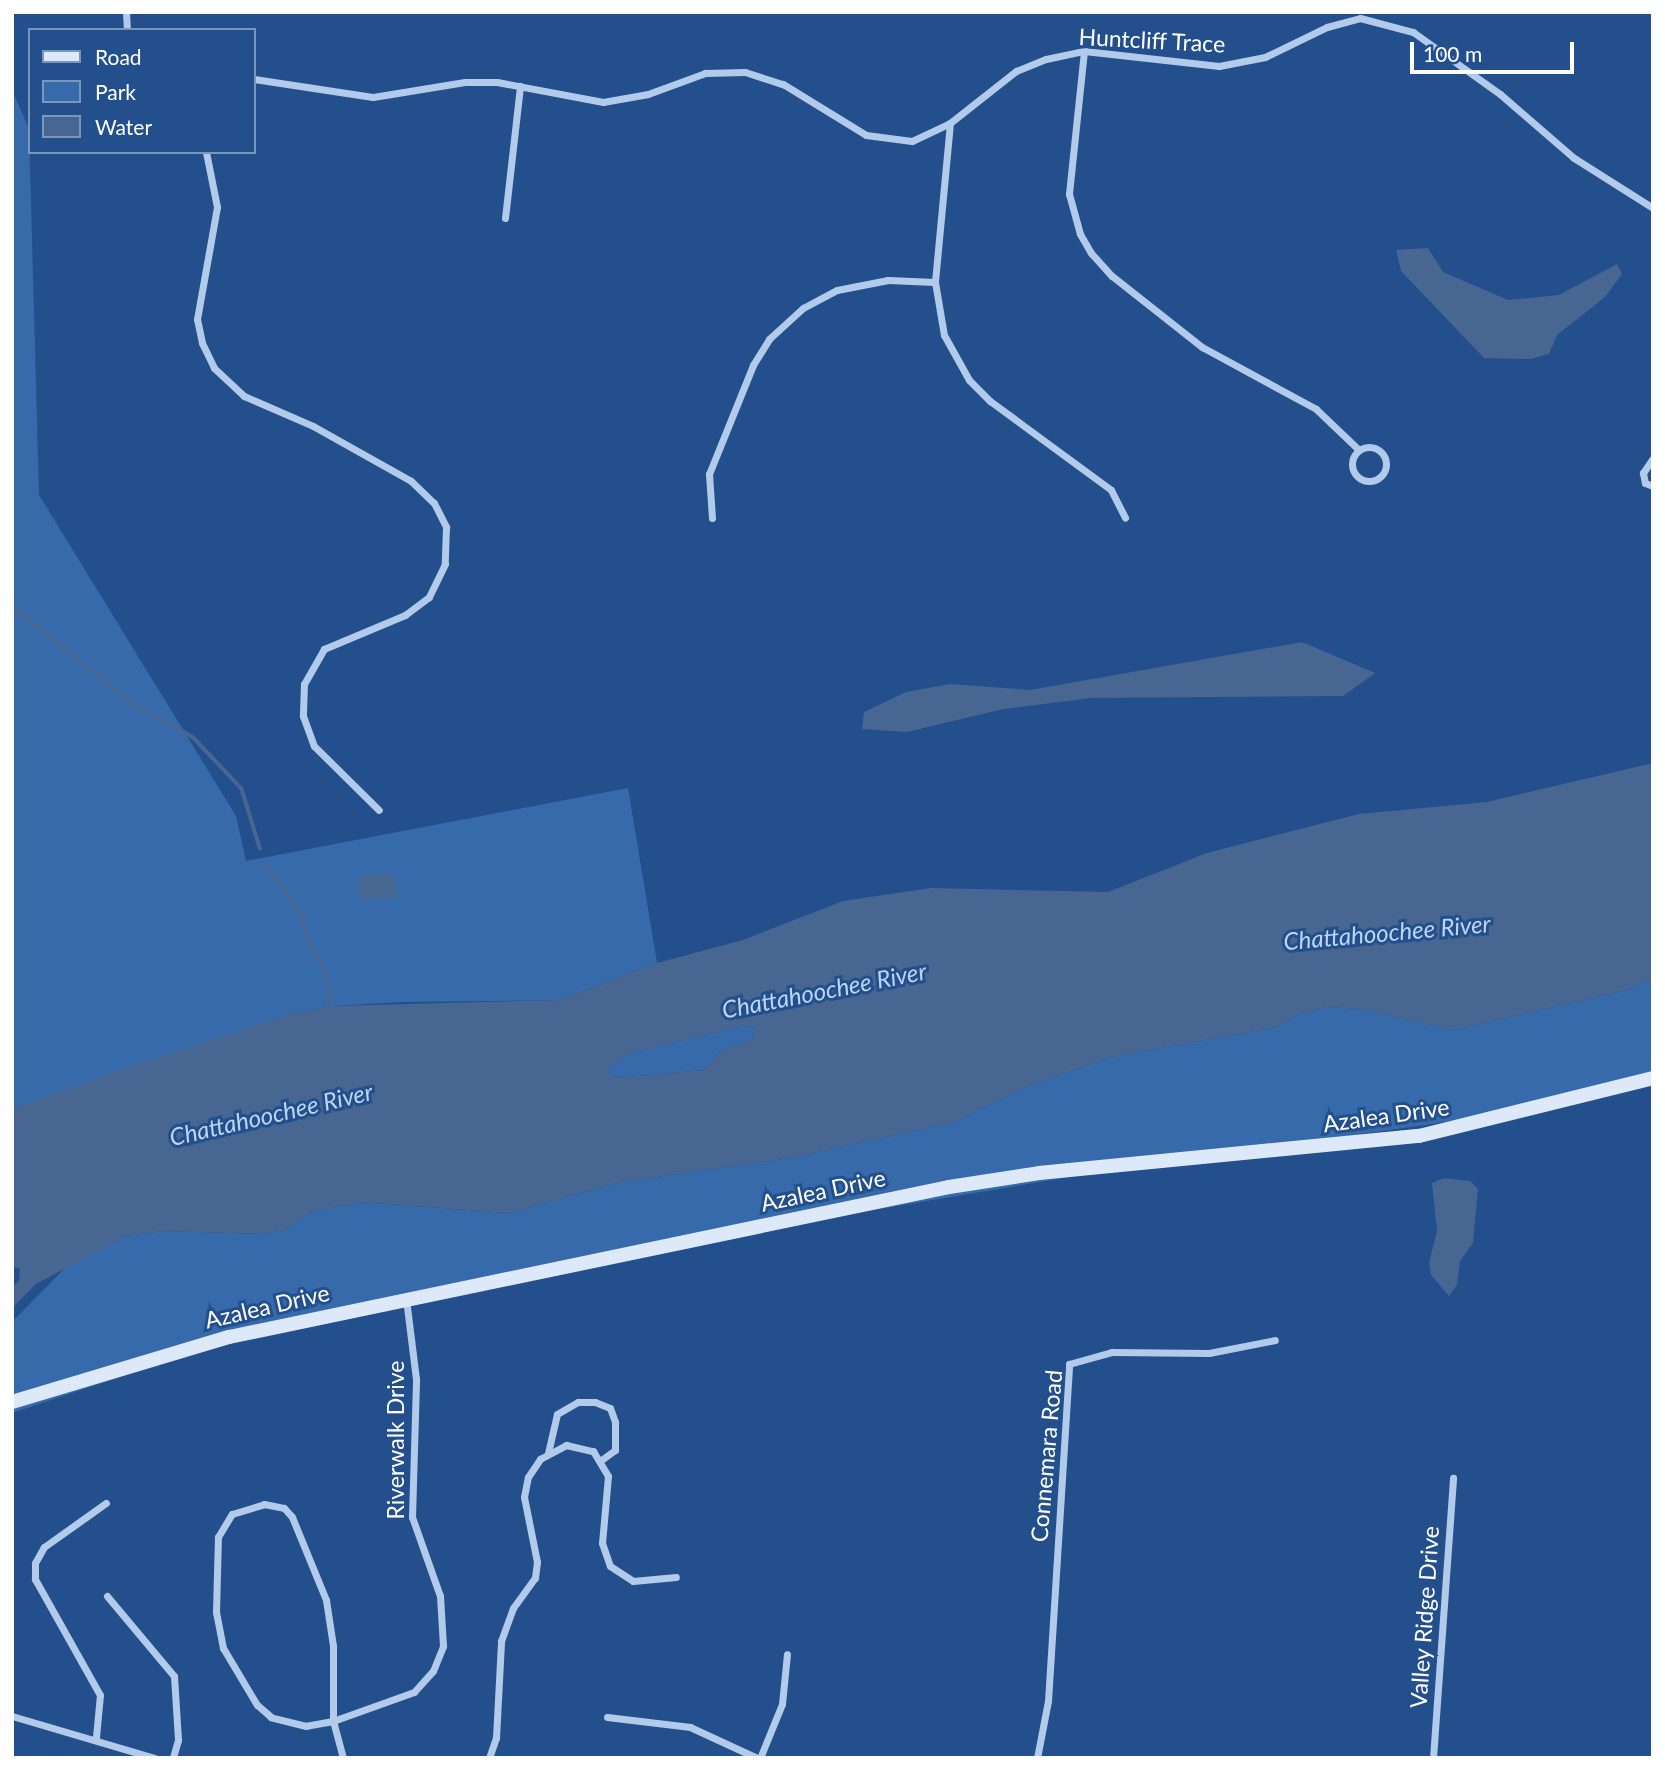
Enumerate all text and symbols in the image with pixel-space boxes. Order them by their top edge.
street label: Huntcliff Trace [1078,22,1226,58]
legend [28,28,256,154]
scale bar [1413,28,1578,72]
text: 100 m [1423,41,1482,66]
text: Road [95,44,142,69]
text: Park [95,79,136,104]
text: Water [95,114,152,139]
water label: Chattahoochee River [1282,909,1492,955]
water label: Chattahoochee River [719,956,929,1024]
water label: Chattahoochee River [167,1077,375,1151]
street label: Azalea Drive [1321,1092,1451,1138]
street label: Azalea Drive [758,1163,888,1217]
street label: Azalea Drive [202,1278,332,1334]
street label: Riverwalk Drive [381,1360,409,1520]
street label: Connemara Road [1025,1369,1067,1543]
street label: Valley Ridge Drive [1404,1525,1444,1709]

